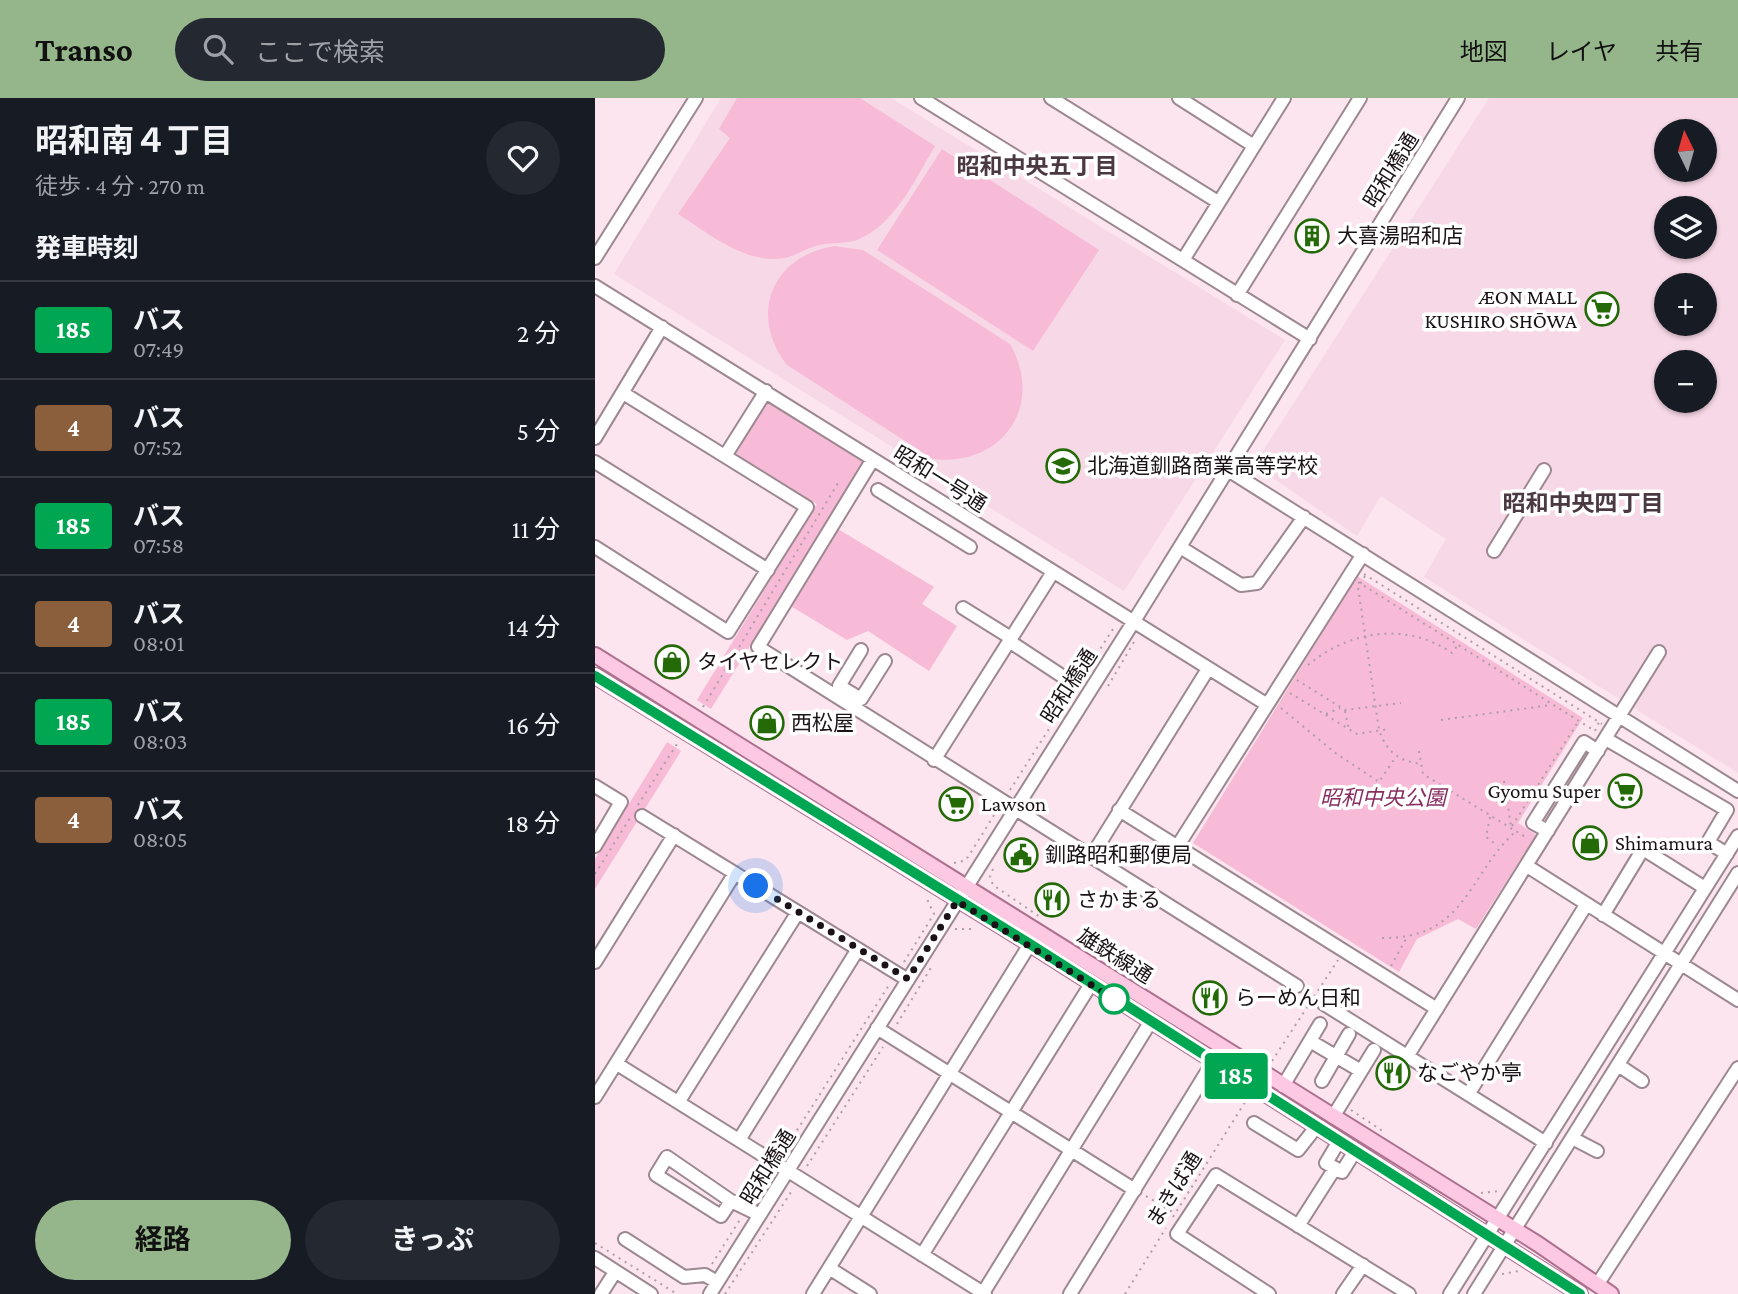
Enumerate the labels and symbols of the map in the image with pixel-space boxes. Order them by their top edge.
north arrow [1654,119,1717,182]
street label: 昭和橋通 [1359,128,1423,212]
district label: 昭和中央五丁目 [957,153,1118,179]
building icon: 大喜湯昭和店 [1293,217,1331,255]
place label: 大喜湯昭和店 [1337,224,1463,248]
place label: ÆON MALL KUSHIRO SHŌWA [1424,285,1578,333]
supermarket icon: ÆON MALL KUSHIRO SHŌWA [1583,290,1621,328]
street label: 昭和一号通 [889,441,991,517]
school or university icon: 北海道釧路商業高等学校 [1044,447,1082,485]
place label: 北海道釧路商業高等学校 [1087,454,1318,478]
district label: 昭和中央四丁目 [1503,490,1664,516]
shop icon: タイヤセレクト [653,643,691,681]
street label: 昭和橋通 [1036,644,1102,728]
place label: タイヤセレクト [697,650,843,674]
shop icon: 西松屋 [748,704,786,742]
place label: 西松屋 [791,711,854,735]
supermarket icon: Gyomu Super [1606,772,1644,810]
place label: Gyomu Super [1487,779,1602,803]
supermarket icon: Lawson [937,785,975,823]
park label: 昭和中央公園 [1320,786,1449,810]
place label: Lawson [981,792,1046,816]
shop icon: Shimamura [1571,824,1609,862]
place label: Shimamura [1615,831,1713,855]
public building icon: 釧路昭和郵便局 [1002,836,1040,874]
place label: 釧路昭和郵便局 [1045,843,1192,867]
your location [738,868,773,903]
restaurant icon: さかまる [1033,881,1071,919]
place label: さかまる [1077,888,1161,912]
street label: 雄鉄線通 [1073,924,1157,988]
restaurant icon: らーめん日和 [1191,979,1229,1017]
unlabelled marker [1099,984,1129,1014]
place label: らーめん日和 [1235,986,1361,1010]
line badge: 185 [1196,1053,1276,1099]
restaurant icon: なごやか亭 [1374,1054,1412,1092]
place label: なごやか亭 [1417,1061,1522,1085]
street label: 昭和橋通 [736,1125,800,1209]
street label: まきば通 [1142,1147,1206,1231]

